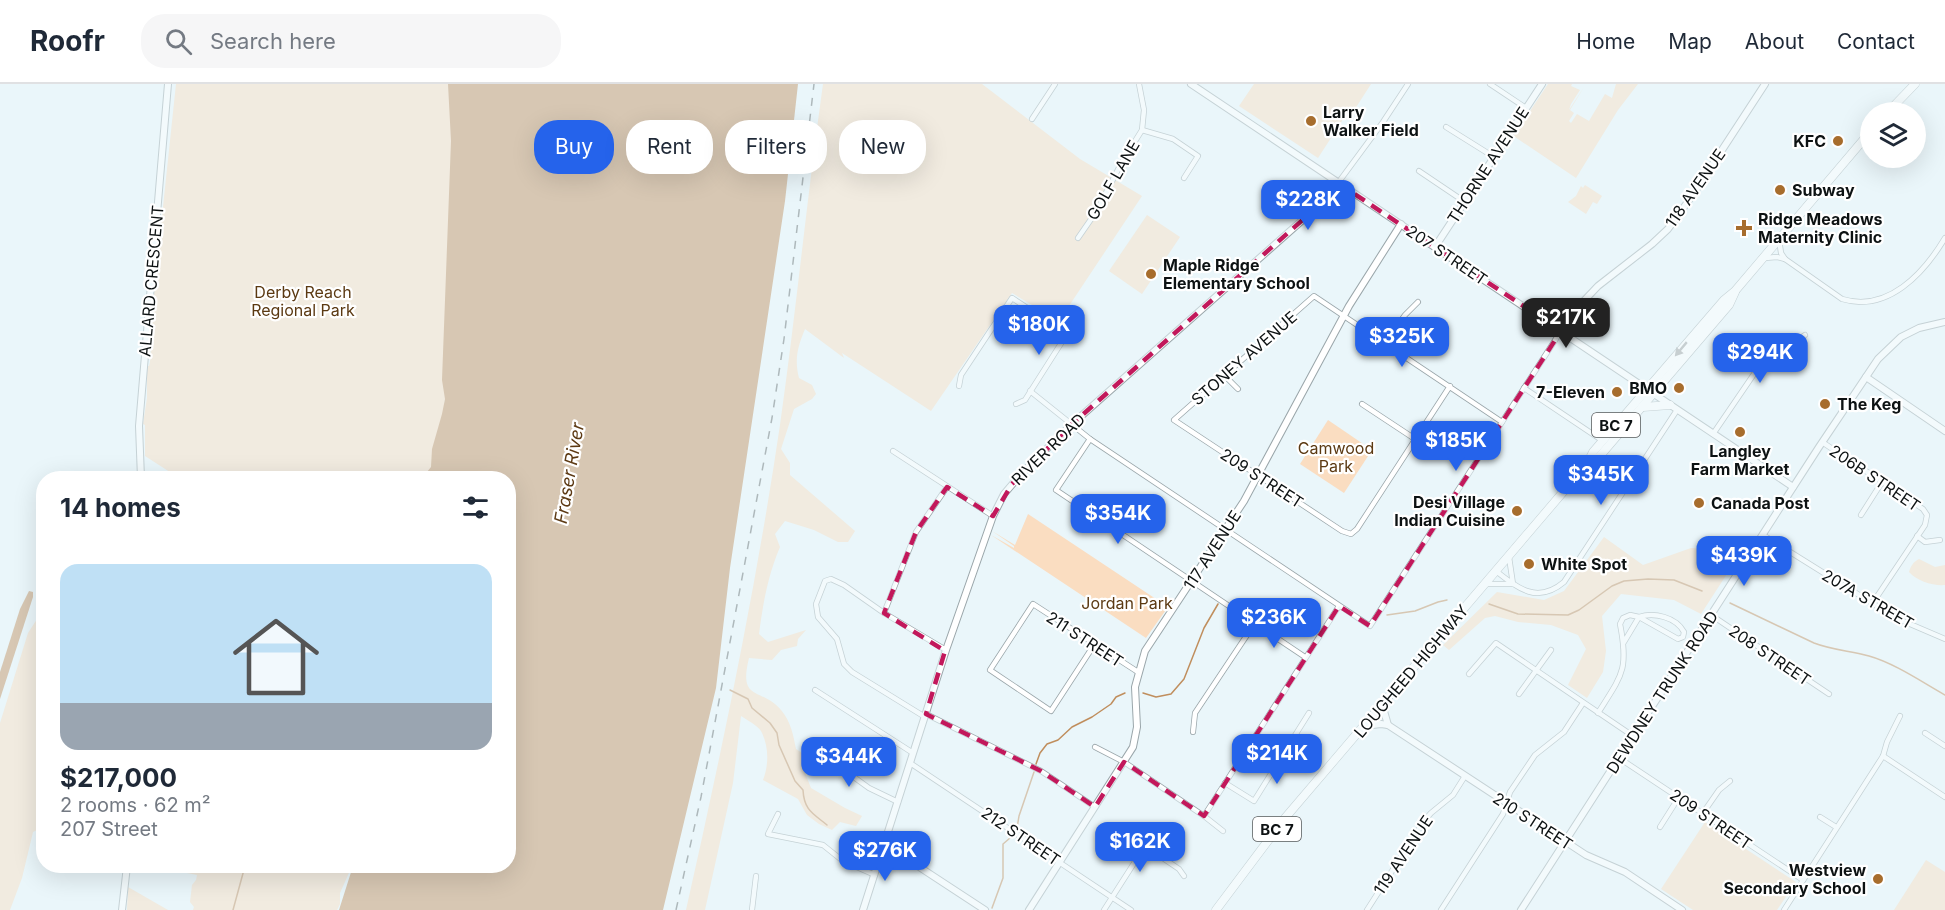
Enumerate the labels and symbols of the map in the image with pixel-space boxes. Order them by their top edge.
place label: Larry Walker Field [1323,102,1419,140]
street label: THORNE AVENUE [1443,103,1533,227]
marker: Larry Walker Field [1304,114,1318,128]
place label: KFC [1793,131,1826,151]
marker: KFC [1831,134,1845,148]
street label: GOLF LANE [1082,136,1144,224]
street label: 118 AVENUE [1661,145,1729,231]
pin: $228K [1266,180,1350,231]
place label: Subway [1792,180,1855,200]
marker: Subway [1773,183,1787,197]
street label: ALLARD CRESCENT [134,204,168,358]
place label: Ridge Meadows Maternity Clinic [1758,209,1883,247]
marker: Ridge Meadows Maternity Clinic [1735,219,1753,237]
street label: 207 STREET [1403,221,1491,289]
place label: Maple Ridge Elementary School [1163,255,1310,293]
marker: Maple Ridge Elementary School [1144,267,1158,281]
park label: Derby Reach Regional Park [251,282,355,320]
pin: $217K [1524,298,1608,349]
pin: $180K [997,305,1081,356]
street label: STONEY AVENUE [1187,307,1301,409]
pin: $325K [1360,317,1444,368]
pin: $294K [1718,333,1802,384]
one-way arrow [1675,341,1688,356]
place label: BMO [1629,378,1667,398]
marker: BMO [1672,381,1686,395]
place label: 7-Eleven [1536,382,1605,402]
marker: 7-Eleven [1610,385,1624,399]
place label: The Keg [1837,394,1901,414]
marker: The Keg [1818,397,1832,411]
street label: RIVER ROAD [1007,409,1089,489]
road number: BC 7 [1592,413,1640,437]
water label: Fraser River [550,420,588,525]
pin: $185K [1414,421,1498,472]
marker: Langley Farm Market [1733,425,1747,439]
park label: Camwood Park [1298,438,1374,476]
street label: 206B STREET [1826,440,1924,516]
place label: Langley Farm Market [1691,441,1789,479]
street label: 209 STREET [1217,444,1307,512]
pin: $345K [1559,455,1643,506]
place label: Desi Village Indian Cuisine [1394,492,1505,530]
place label: Canada Post [1711,493,1810,513]
pin: $354K [1076,494,1160,545]
marker: Canada Post [1692,496,1706,510]
marker: Desi Village Indian Cuisine [1510,504,1524,518]
street label: 117 AVENUE [1179,506,1245,594]
pin: $439K [1702,536,1786,587]
place label: White Spot [1541,554,1627,574]
marker: White Spot [1522,557,1536,571]
street label: 207A STREET [1818,565,1918,633]
park label: Jordan Park [1081,593,1173,613]
pin: $236K [1232,598,1316,649]
street label: LOUGHEED HIGHWAY [1350,600,1473,742]
street label: 211 STREET [1043,607,1127,671]
street label: DEWDNEY TRUNK ROAD [1602,607,1722,777]
street label: 208 STREET [1725,620,1815,690]
pin: $214K [1235,734,1319,785]
pin: $344K [807,737,891,788]
street label: 209 STREET [1666,784,1756,854]
street label: 210 STREET [1489,788,1577,854]
street label: 212 STREET [978,802,1064,870]
street label: 119 AVENUE [1369,811,1437,899]
road number: BC 7 [1253,817,1301,841]
pin: $162K [1098,822,1182,873]
pin: $276K [843,831,927,882]
place label: Westview Secondary School [1723,860,1866,898]
marker: Westview Secondary School [1871,872,1885,886]

